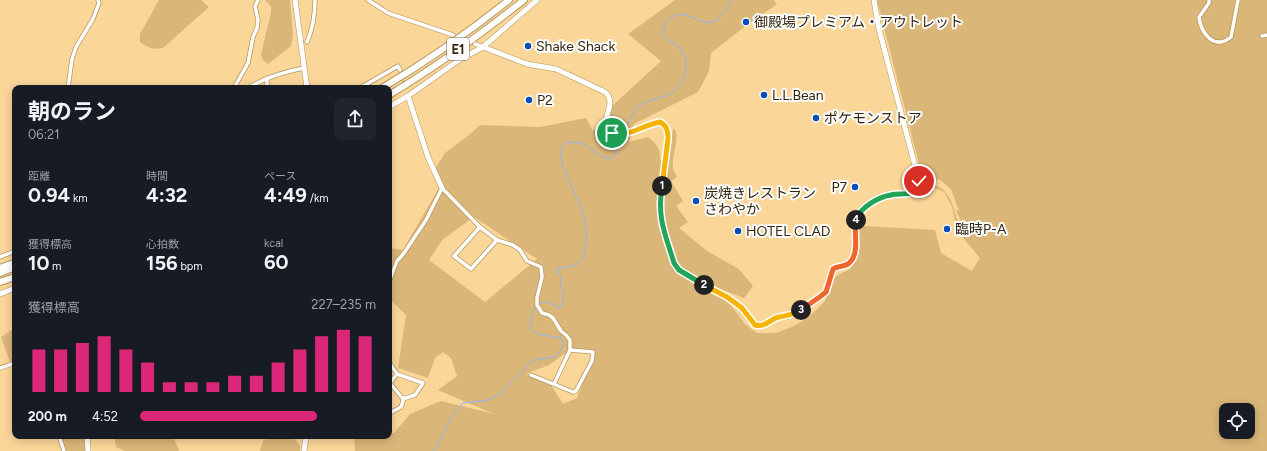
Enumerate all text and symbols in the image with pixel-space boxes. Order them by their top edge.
place label: 御殿場プレミアム・アウトレット [754,14,963,31]
marker: 御殿場プレミアム・アウトレット [741,17,751,27]
road number: E1 [447,38,469,60]
place label: Shake Shack [536,38,615,55]
marker: Shake Shack [523,41,533,51]
place label: L.L.Bean [772,87,824,104]
marker: L.L.Bean [759,90,769,100]
place label: P2 [537,92,553,109]
marker: P2 [524,95,534,105]
text: 朝のラン [28,98,116,125]
button: share [334,98,376,140]
place label: ポケモンストア [824,110,922,127]
marker: ポケモンストア [811,113,821,123]
pin [595,116,629,150]
icon: arrive [601,122,623,144]
text: 06:21 [28,127,60,142]
pin [902,164,936,198]
text: 距離 [28,170,50,183]
text: 時間 [146,170,168,183]
text: ペース [264,170,296,183]
icon: check [908,170,930,192]
pin: 1 [652,176,672,196]
text: 1 [660,179,664,192]
place label: P7 [831,179,847,196]
marker: P7 [850,182,860,192]
text: 0.94 [28,183,70,207]
text: 4:32 [146,183,187,207]
text: 4:49 [264,183,307,207]
place label: 炭焼きレストラン さわやか [704,185,816,218]
text: km [70,192,88,205]
text: /km [307,192,329,205]
marker: 炭焼きレストラン さわやか [691,196,701,206]
pin: 4 [846,210,866,230]
text: 4 [853,213,859,226]
place label: 臨時P-A [955,221,1007,238]
place label: HOTEL CLAD [746,223,831,240]
marker: 臨時P-A [942,224,952,234]
marker: HOTEL CLAD [733,226,743,236]
text: kcal [264,237,283,250]
text: 獲得標高 [28,238,72,251]
text: 心拍数 [146,238,179,251]
text: 60 [264,250,289,274]
text: 10 [28,251,49,275]
text: 156 [146,251,178,275]
text: m [49,260,61,273]
text: bpm [178,260,203,273]
pin: 2 [694,275,714,295]
text: 2 [701,278,707,291]
text: 227–235 m [311,297,376,312]
text: 獲得標高 [28,300,80,315]
pin: 3 [791,300,811,320]
text: 3 [798,303,804,316]
map controls [1219,403,1255,439]
button: locate [1219,403,1255,439]
text: 200 m [28,409,67,424]
text: 4:52 [92,409,118,424]

